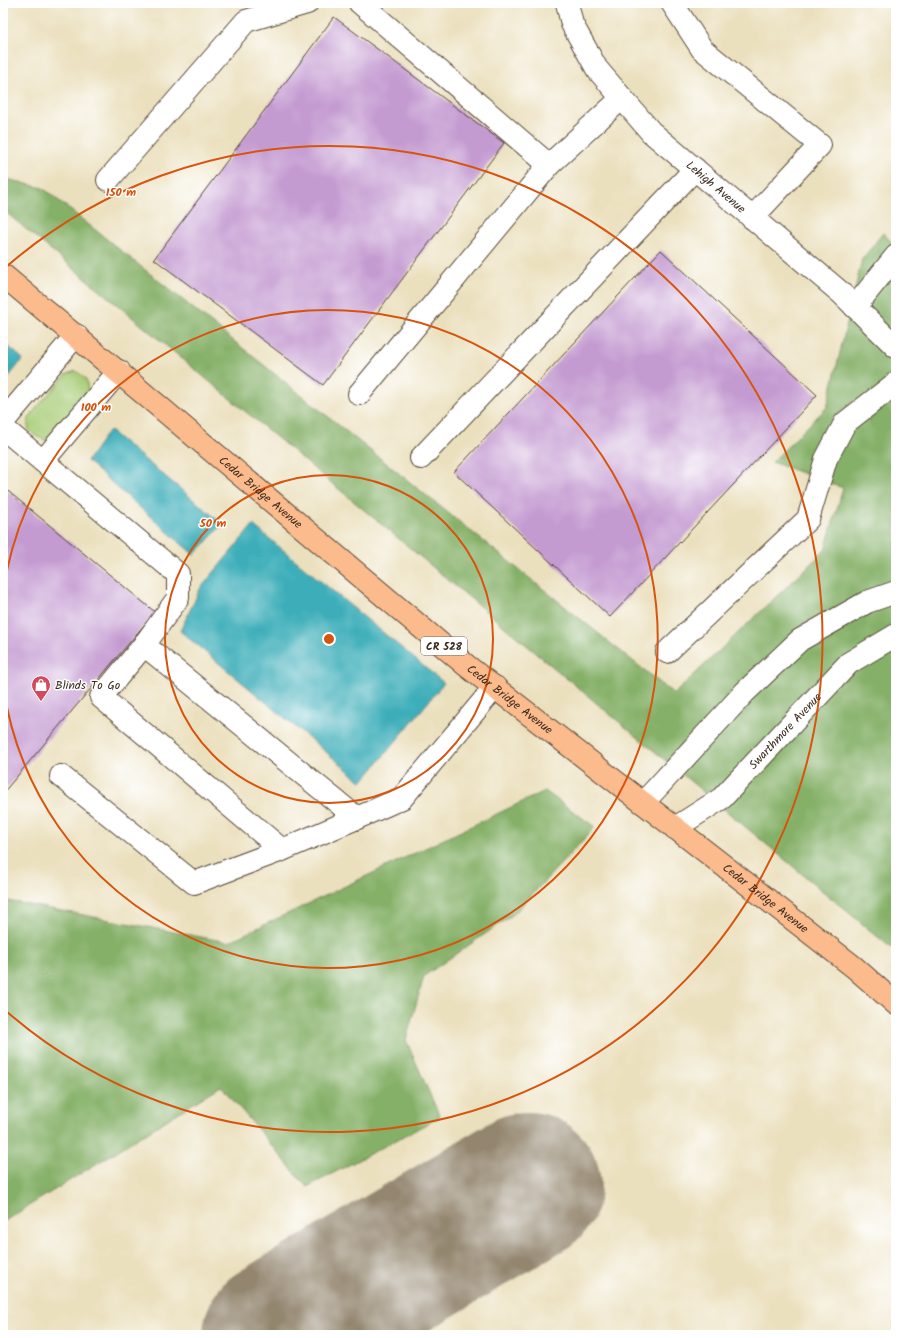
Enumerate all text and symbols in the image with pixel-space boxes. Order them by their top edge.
street label: Lehigh Avenue [681,156,750,219]
text: 150 m [106,183,136,202]
text: 100 m [81,398,111,417]
street label: Cedar Bridge Avenue [214,451,307,534]
text: 50 m [199,514,227,533]
centre of rings [322,632,336,646]
road number: CR 528 [421,637,467,655]
street label: Cedar Bridge Avenue [462,660,557,740]
shop icon: Blinds To Go [30,674,52,702]
place label: Blinds To Go [55,676,120,695]
street label: Swarthmore Avenue [744,688,827,774]
street label: Cedar Bridge Avenue [718,859,813,939]

